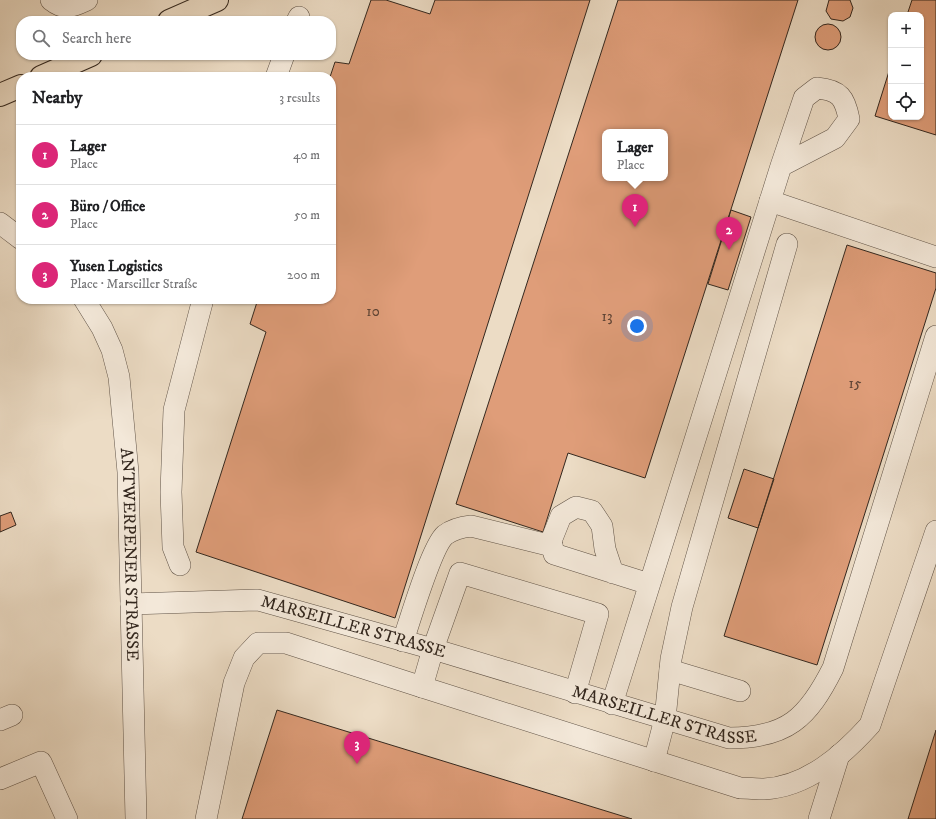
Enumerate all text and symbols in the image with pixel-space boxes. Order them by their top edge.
map controls [888,12,924,120]
button: + [888,12,924,48]
search box [16,16,336,60]
icon: search [30,27,52,49]
text: Search here [62,29,131,48]
button: − [888,48,924,84]
button: locate [888,84,924,120]
text: Nearby [32,87,82,109]
text: 3 results [279,90,320,106]
popup [602,129,668,181]
text: Lager [70,137,106,156]
text: Lager [617,138,653,157]
text: 1 [43,147,47,163]
text: 40 m [293,147,320,163]
text: Place [70,156,98,172]
text: Place [617,157,645,173]
pin: 1 [622,194,648,227]
text: Büro / Office [70,197,145,216]
text: 2 [42,207,48,223]
text: 50 m [294,207,320,223]
text: Place [70,216,98,232]
pin: 2 [716,217,742,250]
text: Yusen Logistics [70,257,162,276]
text: 3 [43,267,47,283]
text: 200 m [287,267,320,283]
text: Place · Marseiller Straße [70,276,197,292]
house number: 10 [366,302,380,321]
house number: 13 [601,307,613,326]
your location [627,316,647,336]
house number: 15 [849,374,862,393]
street label: ANTWERPENER STRASSE [115,447,143,661]
street label: MARSEILLER STRASSE [258,590,448,663]
street label: MARSEILLER STRASSE [569,680,758,749]
pin: 3 [344,731,370,764]

